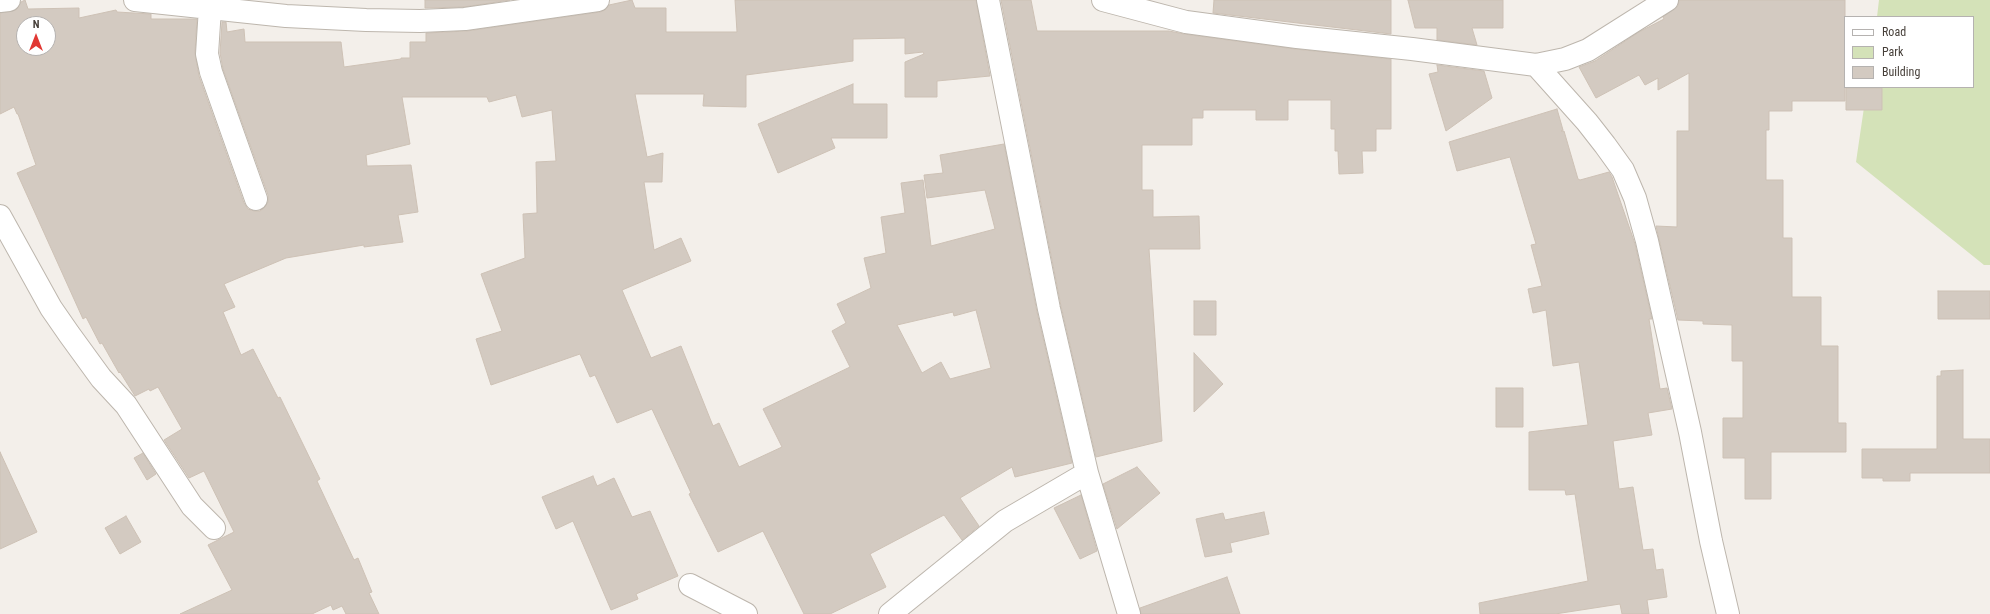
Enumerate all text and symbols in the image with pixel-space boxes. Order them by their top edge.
north arrow [16,16,56,56]
legend [1844,16,1974,88]
text: N [33,18,39,31]
text: Road [1882,25,1906,39]
text: Park [1882,45,1903,59]
text: Building [1882,65,1920,79]

